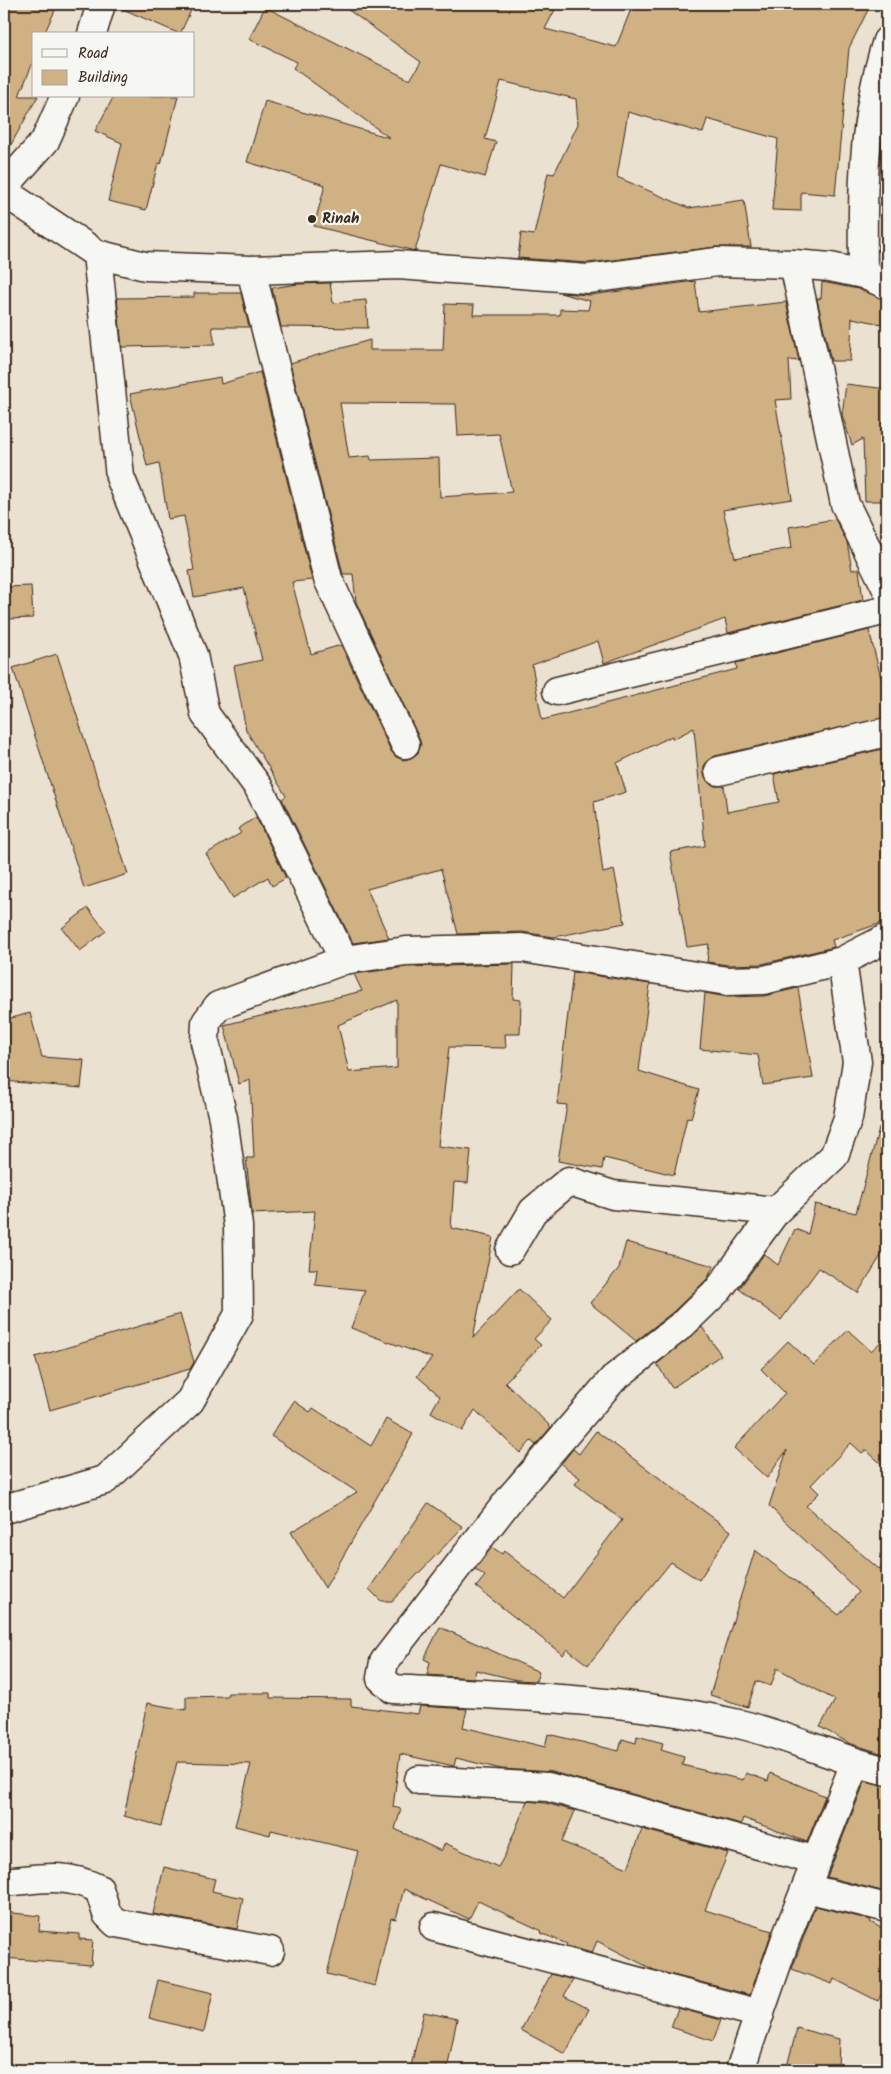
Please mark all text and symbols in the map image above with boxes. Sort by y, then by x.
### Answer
legend [32,32,195,98]
text: Road [78,42,109,66]
text: Building [78,66,128,90]
place label: Rinah [322,207,359,231]
marker: Rinah [306,213,318,225]

